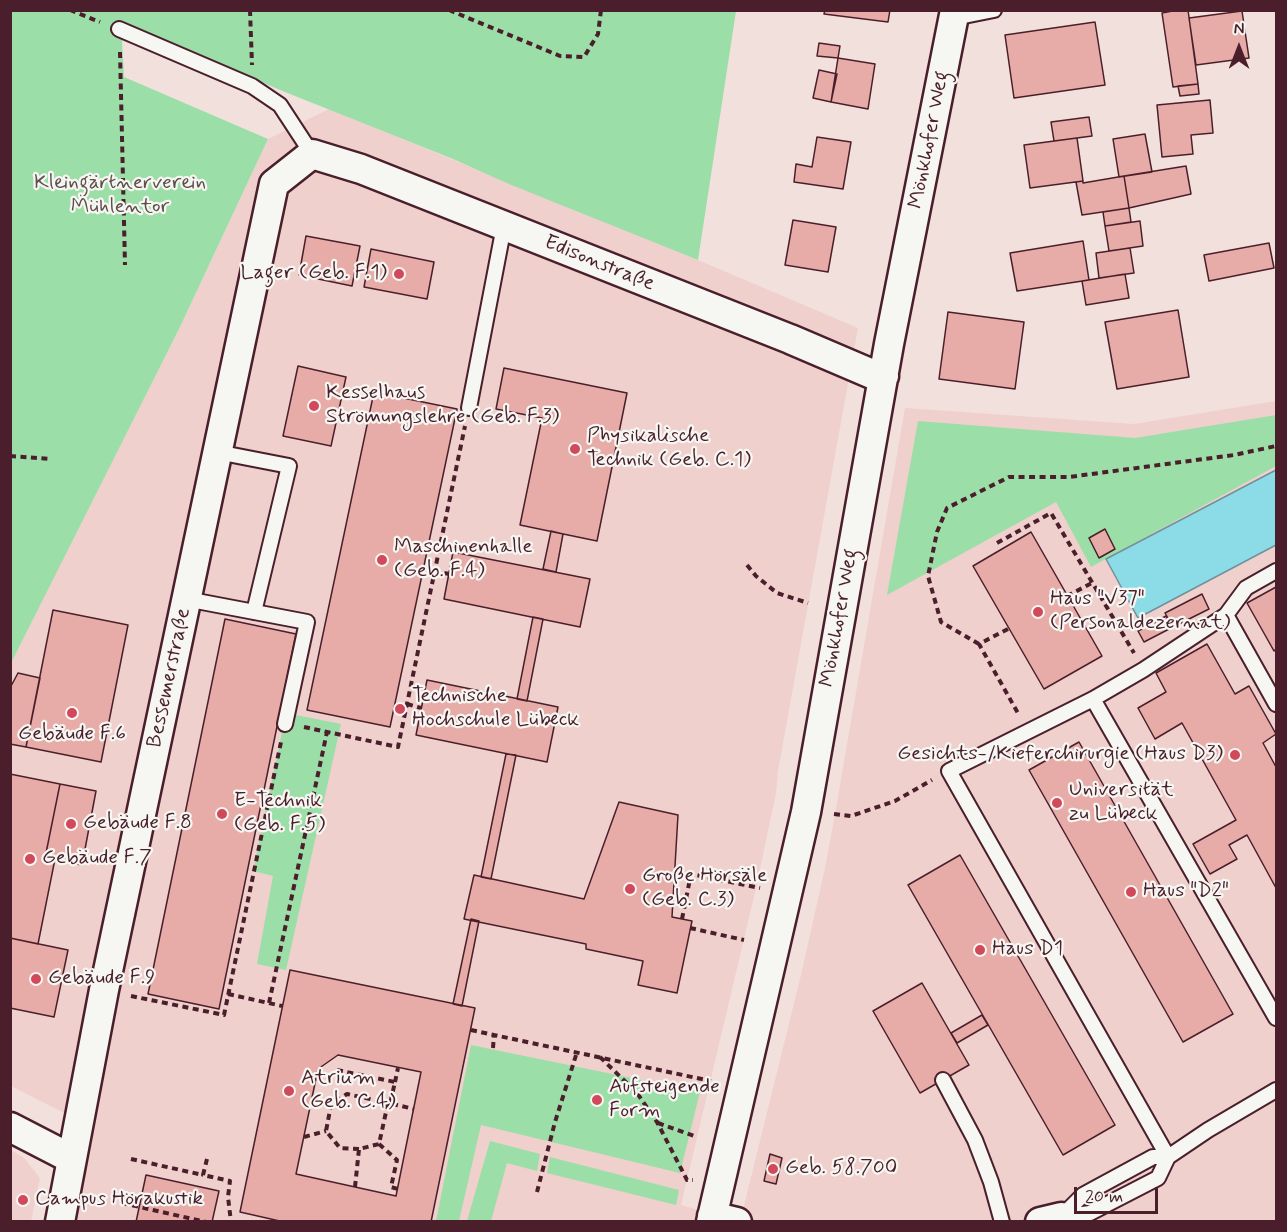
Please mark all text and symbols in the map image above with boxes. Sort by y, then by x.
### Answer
north arrow [1209,18,1269,78]
text: N [1234,19,1244,40]
street label: Mönkhofer Weg [904,69,956,211]
park label: Kleingärtnerverein Mühlentor [34,171,206,221]
street label: Edisonstraße [540,230,658,298]
place label: Lager (Geb. F.1) [240,261,387,287]
marker: Lager (Geb. F.1) [392,267,406,281]
place label: Kesselhaus Strömungslehre (Geb. F.3) [326,381,559,431]
marker: Kesselhaus Strömungslehre (Geb. F.3) [307,399,321,413]
place label: Physikalische Technik (Geb. C.1) [587,424,751,474]
marker: Physikalische Technik (Geb. C.1) [568,442,582,456]
place label: Maschinenhalle (Geb. F.4) [394,535,533,585]
street label: Mönkhofer Weg [815,547,865,689]
marker: Maschinenhalle (Geb. F.4) [375,553,389,567]
place label: Haus "V37" (Personaldezernat) [1050,587,1231,637]
marker: Haus "V37" (Personaldezernat) [1031,605,1045,619]
street label: Bessemerstraße [143,606,197,750]
place label: Technische Hochschule Lübeck [412,684,579,734]
marker: Technische Hochschule Lübeck [393,702,407,716]
marker: Gebäude F.6 [65,706,79,720]
place label: Gebäude F.6 [18,722,126,748]
place label: Gesichts-/Kieferchirurgie (Haus D3) [897,742,1223,768]
marker: Gesichts-/Kieferchirurgie (Haus D3) [1228,748,1242,762]
place label: Universität zu Lübeck [1069,778,1174,828]
place label: E-Technik (Geb. F.5) [234,789,325,839]
marker: Universität zu Lübeck [1050,796,1064,810]
marker: E-Technik (Geb. F.5) [215,807,229,821]
place label: Gebäude F.8 [83,811,192,837]
marker: Gebäude F.8 [64,817,78,831]
place label: Gebäude F.7 [42,846,152,872]
marker: Gebäude F.7 [23,852,37,866]
place label: Große Hörsäle (Geb. C.3) [642,864,767,914]
place label: Haus "D2" [1143,879,1229,905]
marker: Große Hörsäle (Geb. C.3) [623,882,637,896]
marker: Haus "D2" [1124,885,1138,899]
place label: Haus D1 [992,937,1063,963]
marker: Haus D1 [973,943,987,957]
place label: Gebäude F.9 [48,966,155,992]
marker: Gebäude F.9 [29,972,43,986]
place label: Atrium (Geb. C.4) [301,1066,396,1116]
place label: Aufsteigende Form [609,1075,720,1125]
marker: Atrium (Geb. C.4) [282,1084,296,1098]
marker: Aufsteigende Form [590,1093,604,1107]
place label: Geb. 58.700 [785,1156,897,1182]
marker: Geb. 58.700 [766,1162,780,1176]
scale bar [1077,1175,1161,1213]
text: 20 m [1085,1185,1123,1209]
place label: Campus Hörakustik [35,1187,203,1213]
marker: Campus Hörakustik [16,1193,30,1207]

